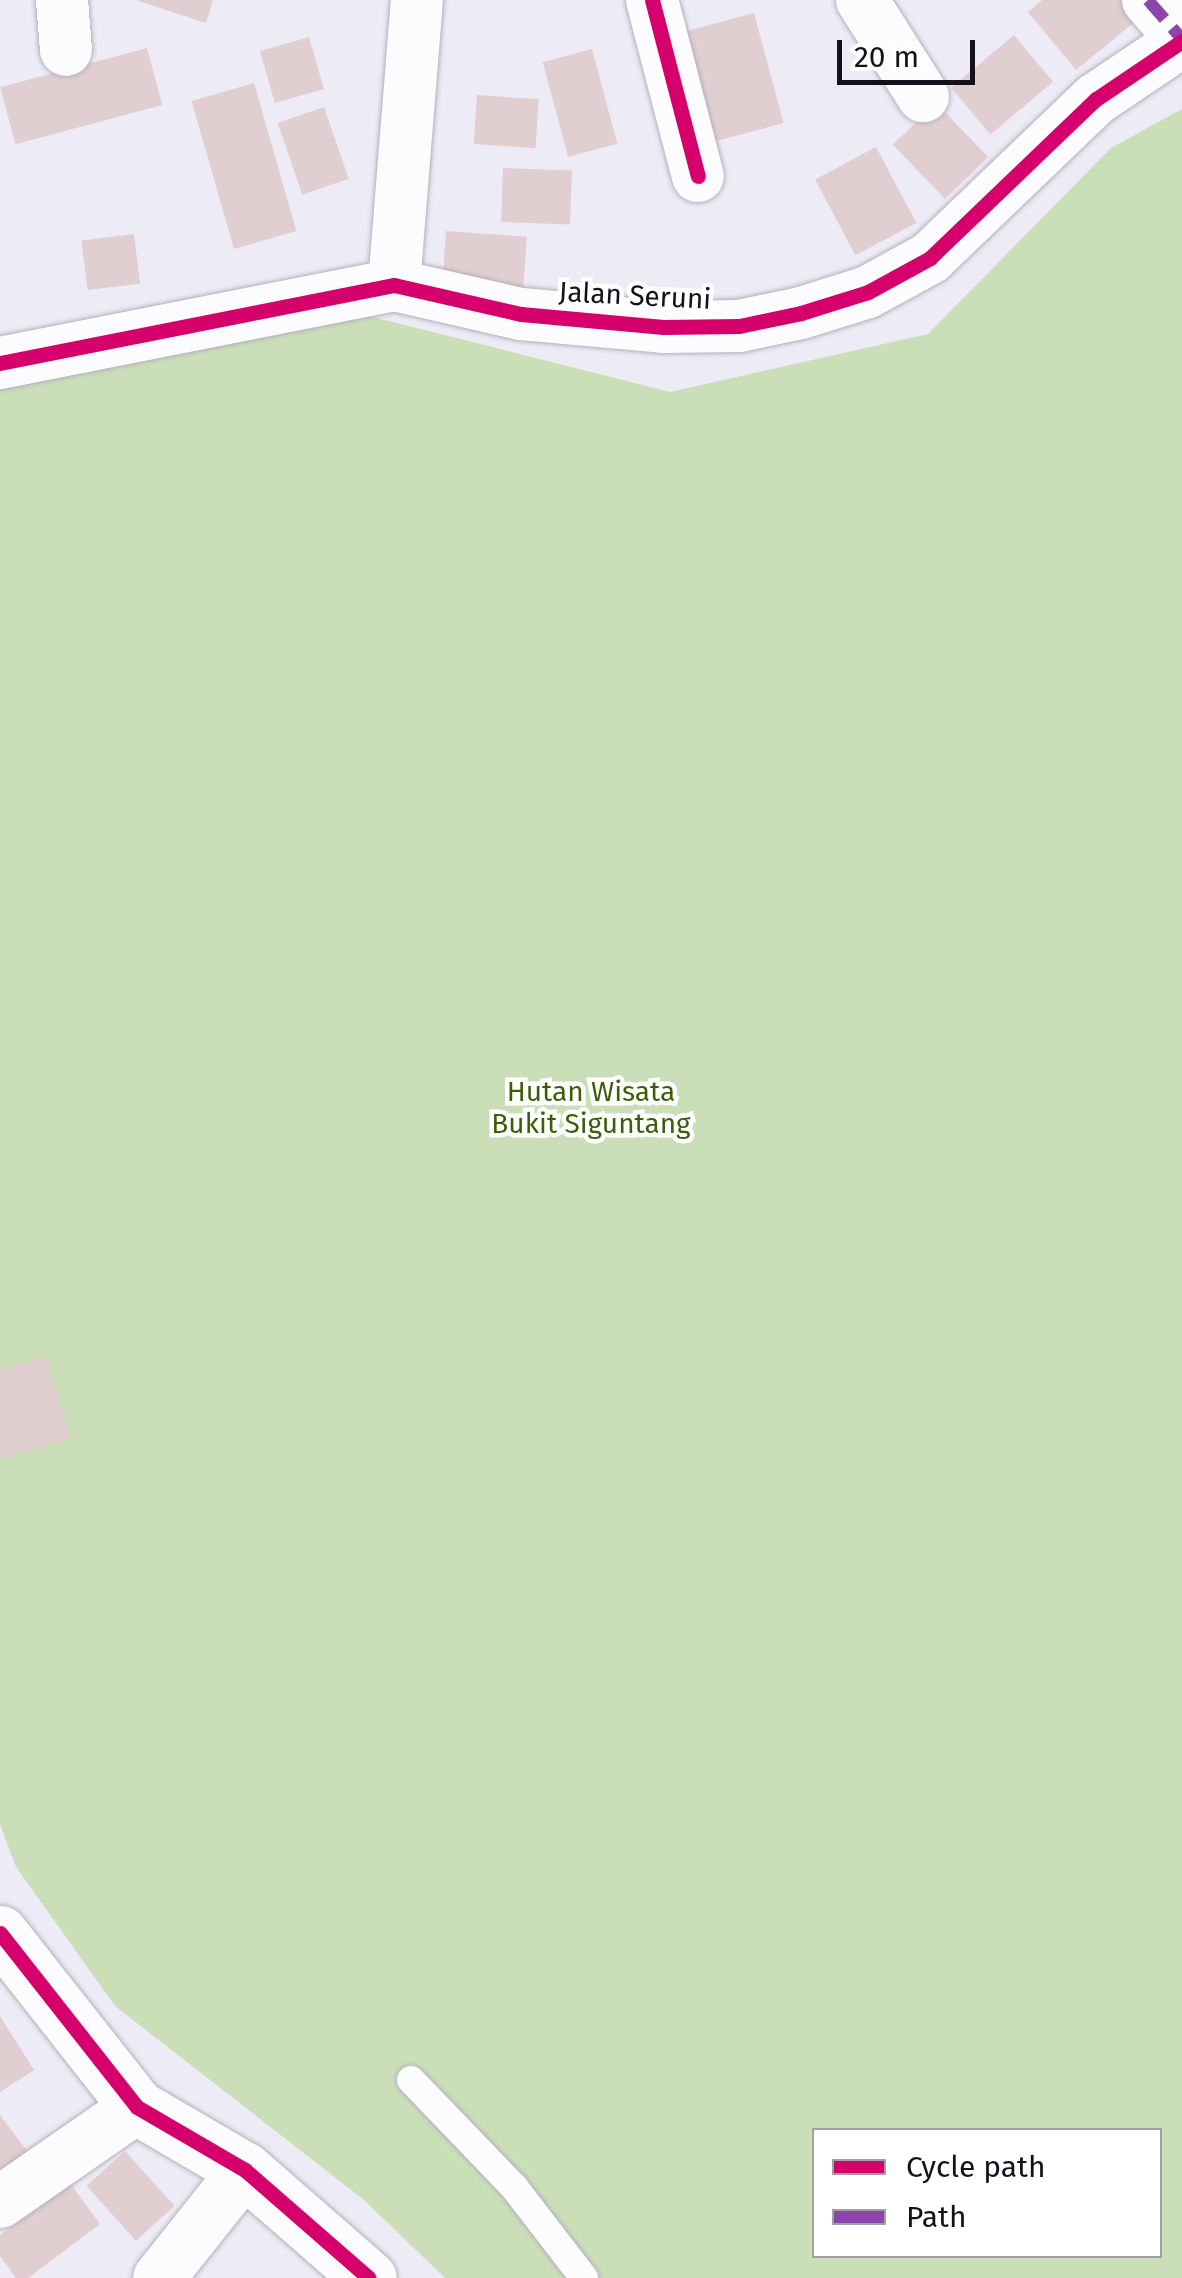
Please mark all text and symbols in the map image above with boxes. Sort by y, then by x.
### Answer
scale bar [842,20,980,82]
text: 20 m [854,39,919,75]
street label: Jalan Seruni [558,275,712,317]
park label: Hutan Wisata Bukit Siguntang [491,1075,691,1141]
legend [812,2128,1162,2258]
text: Cycle path [906,2149,1045,2185]
text: Path [906,2199,967,2235]

